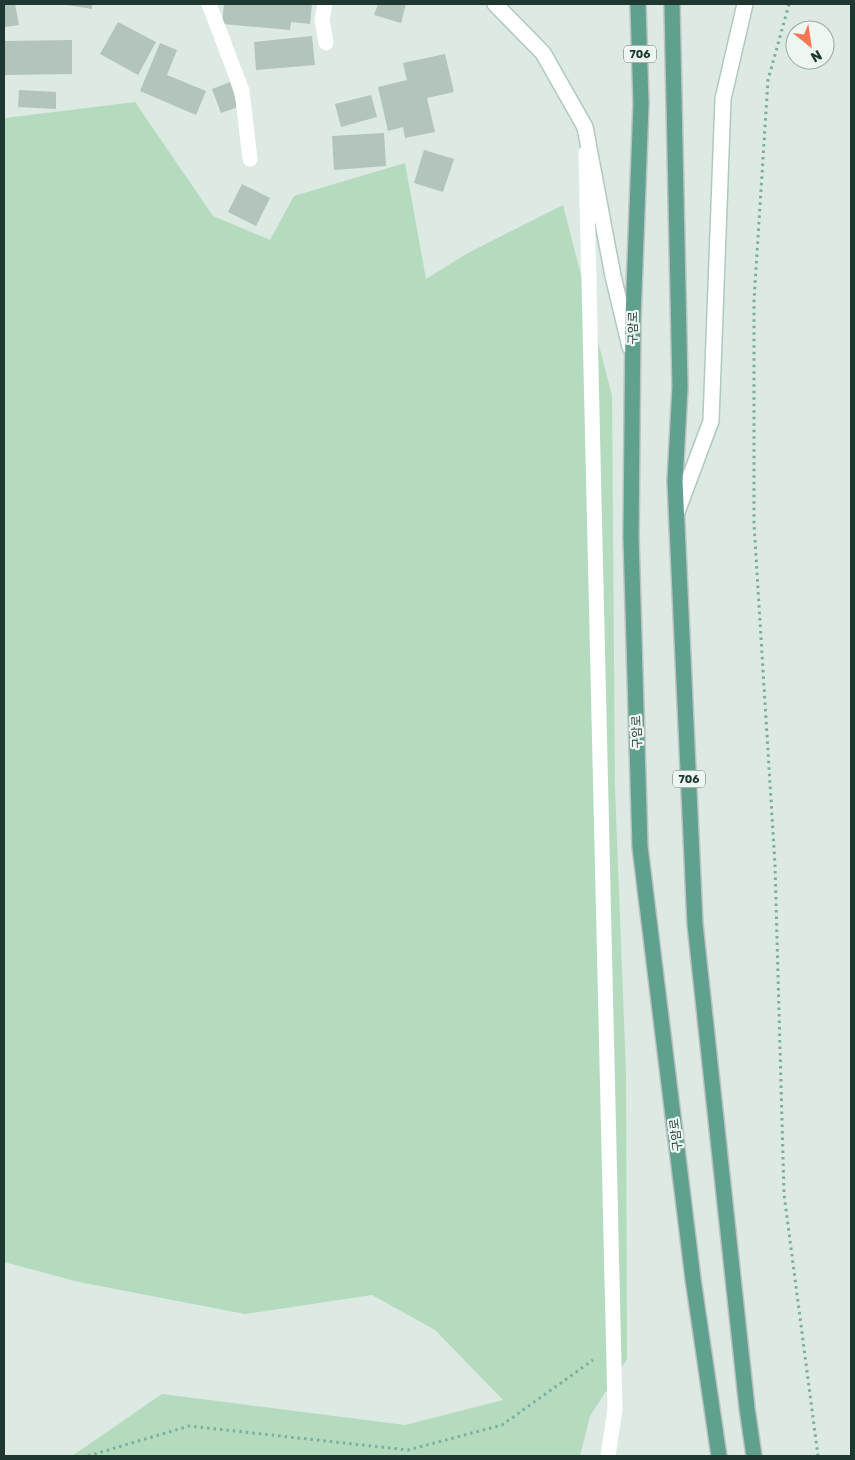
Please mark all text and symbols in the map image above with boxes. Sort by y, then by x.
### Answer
north arrow [785,20,835,70]
road number: 706 [624,46,656,62]
text: N [808,46,825,66]
street label: 구암로 [626,311,640,345]
street label: 구암로 [629,715,645,749]
road number: 706 [673,771,705,788]
street label: 구암로 [667,1118,685,1152]

